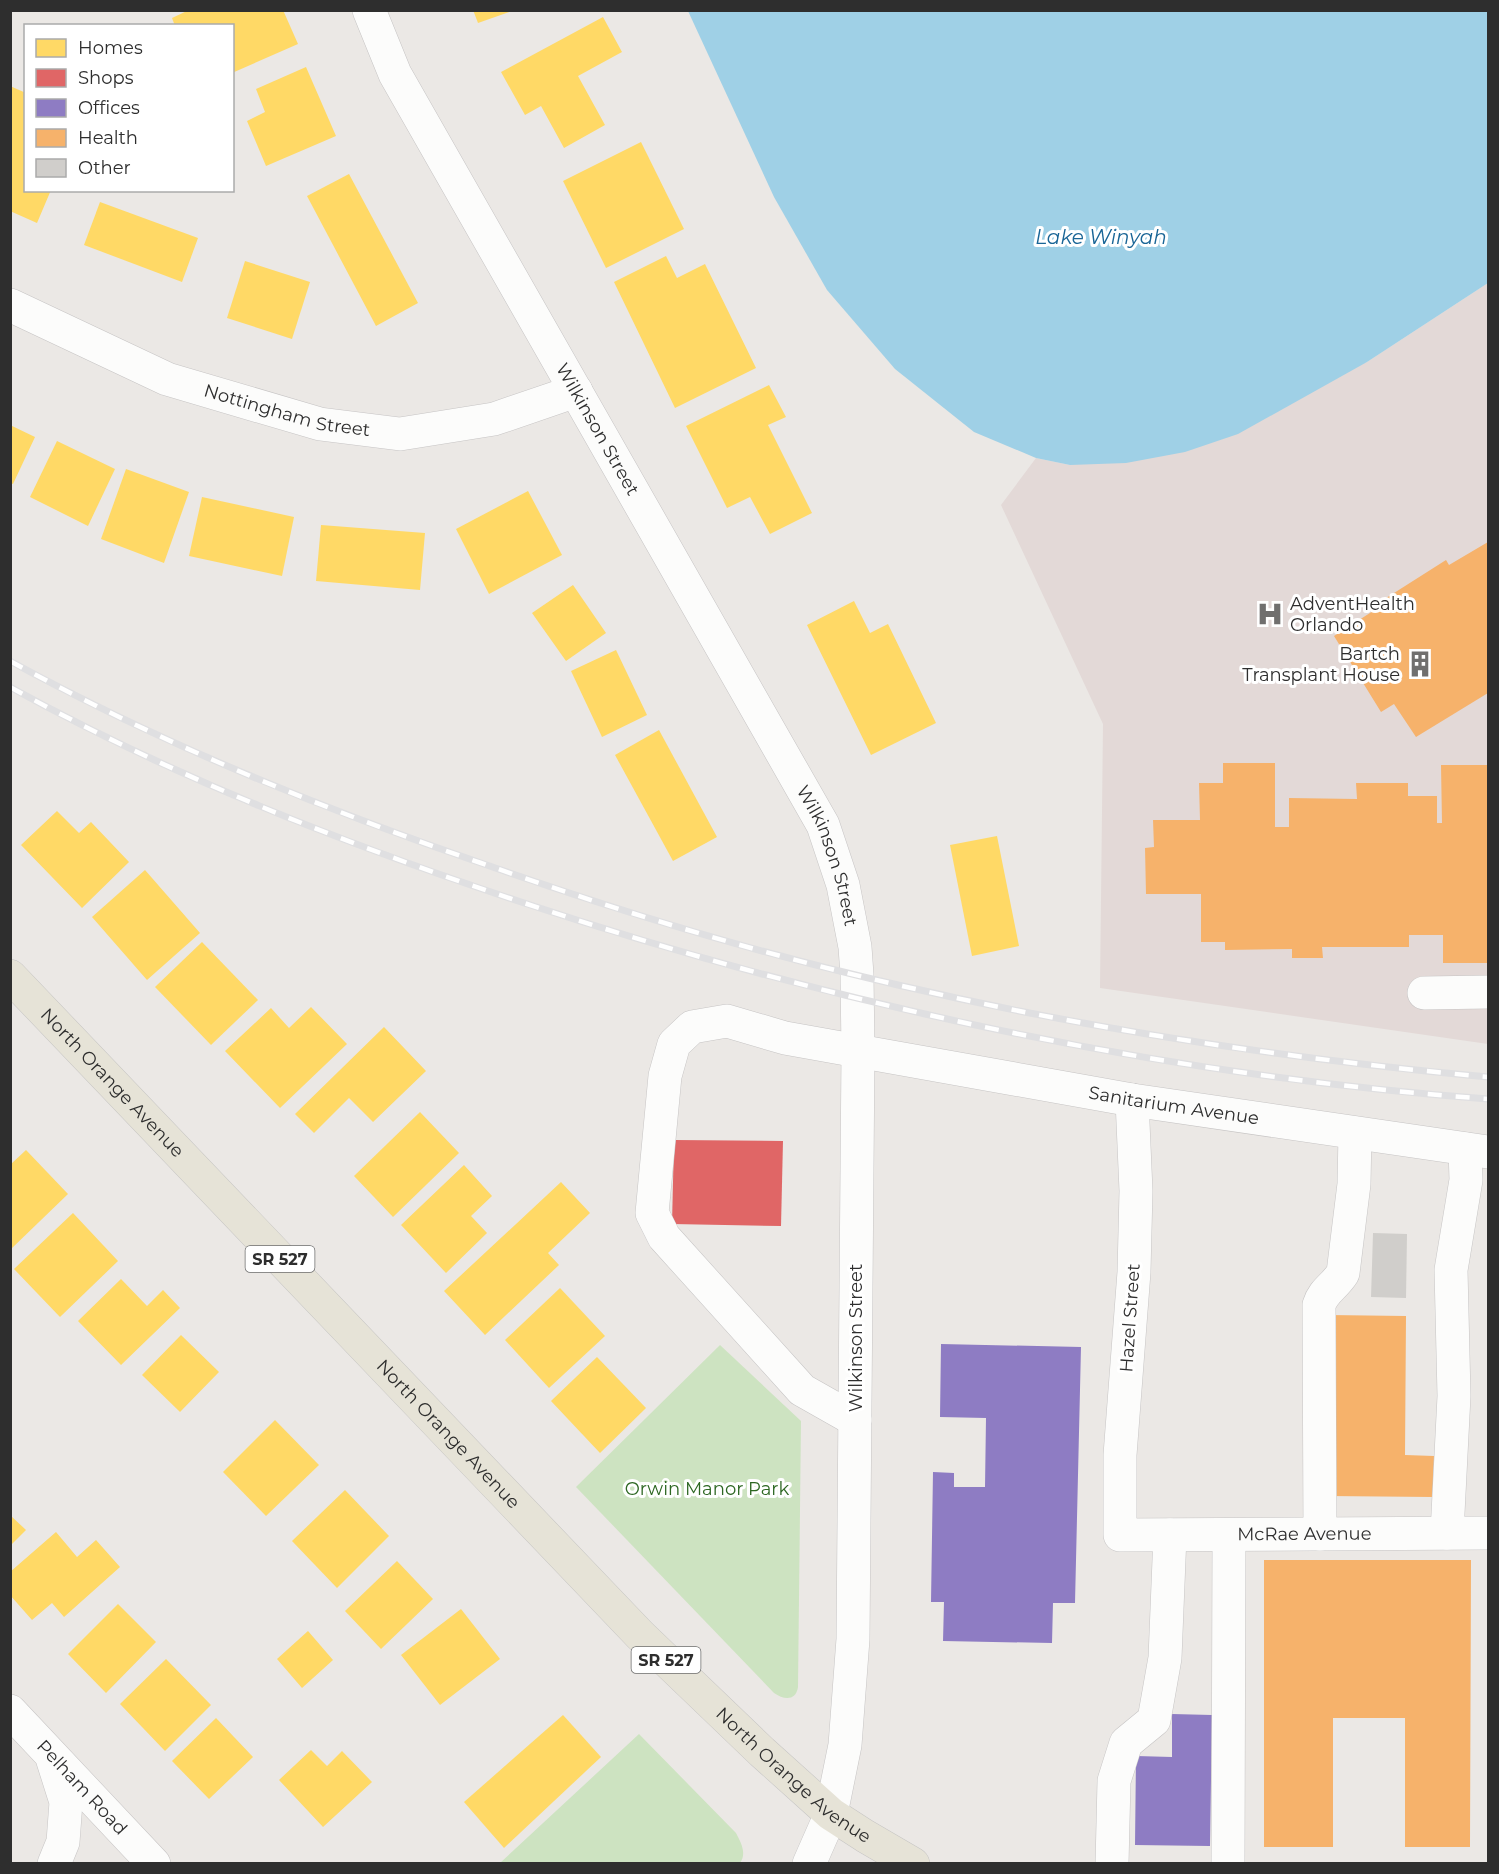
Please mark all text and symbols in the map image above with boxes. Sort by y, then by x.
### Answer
legend [24,24,234,192]
text: Homes [78,37,143,59]
text: Shops [78,67,134,89]
text: Offices [78,97,140,119]
text: Health [78,127,138,149]
text: Other [78,157,131,179]
water label: Lake Winyah [1035,225,1167,249]
street label: Wilkinson Street [551,359,644,499]
street label: Nottingham Street [201,379,371,441]
place label: AdventHealth Orlando [1290,593,1415,636]
hospital icon: AdventHealth Orlando [1255,599,1285,629]
place label: Bartch Transplant House [1242,643,1400,686]
building icon: Bartch Transplant House [1405,649,1435,679]
street label: Wilkinson Street [792,782,862,928]
street label: North Orange Avenue [36,1004,189,1162]
street label: Sanitarium Avenue [1087,1081,1261,1129]
road number: SR 527 [246,1246,314,1272]
street label: Hazel Street [1115,1263,1145,1373]
street label: Wilkinson Street [845,1264,867,1412]
street label: North Orange Avenue [372,1355,525,1514]
park label: Orwin Manor Park [625,1478,789,1500]
street label: McRae Avenue [1237,1523,1372,1545]
road number: SR 527 [632,1647,700,1673]
street label: North Orange Avenue [711,1703,875,1848]
street label: Pelham Road [32,1735,132,1839]

